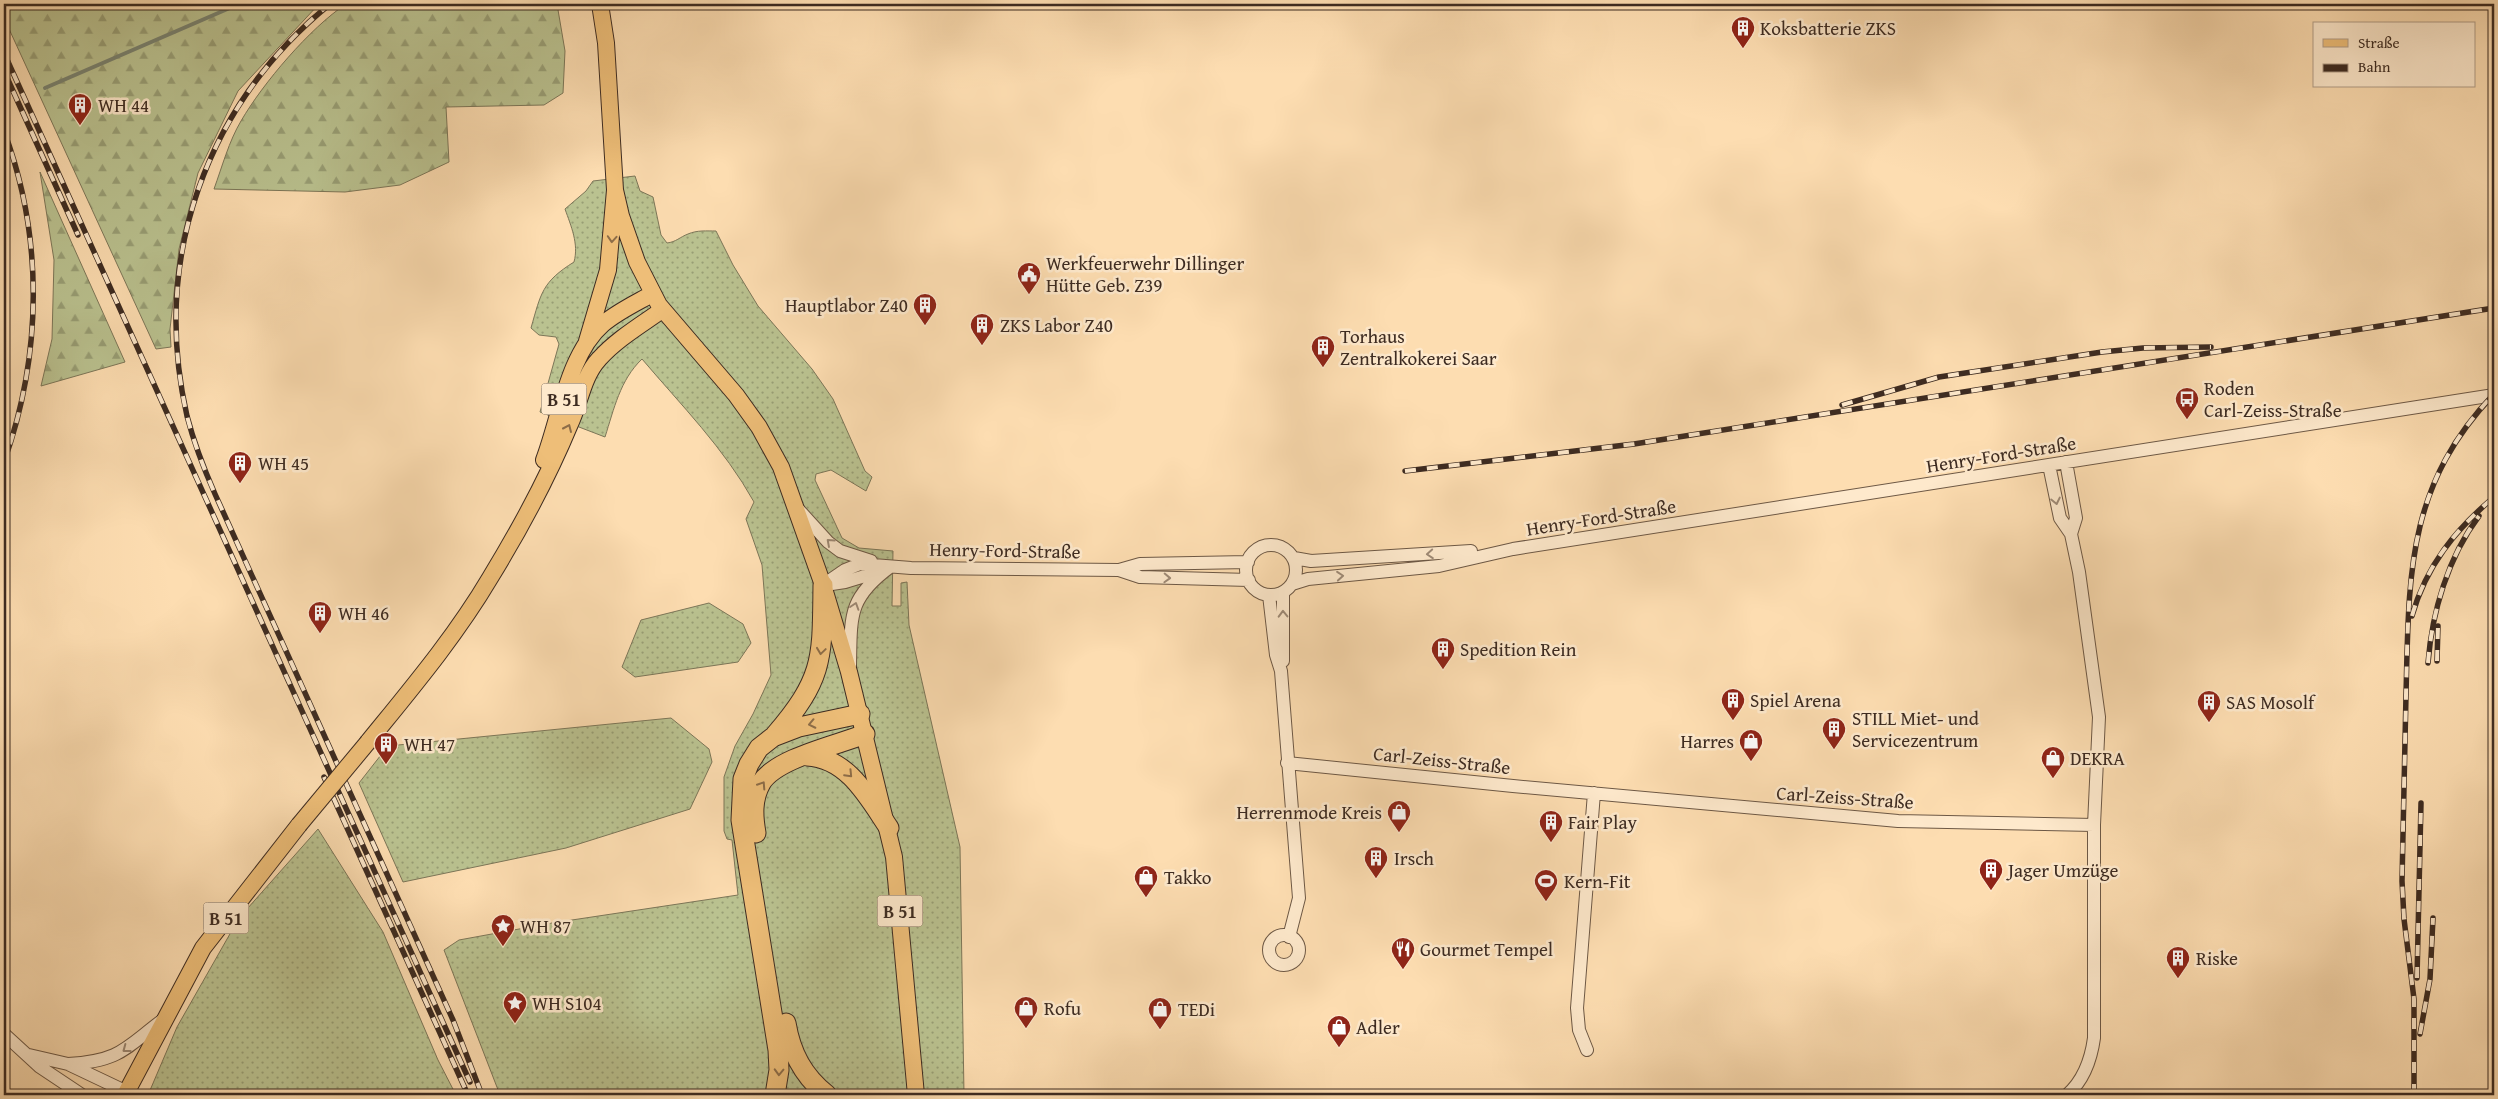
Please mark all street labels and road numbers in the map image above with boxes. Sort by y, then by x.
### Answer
road number: B 51 [542,384,586,414]
street label: Henry-Ford-Straße [1924,428,2078,480]
street label: Henry-Ford-Straße [1524,491,1678,543]
street label: Henry-Ford-Straße [929,535,1081,565]
street label: Carl-Zeiss-Straße [1372,739,1512,781]
street label: Carl-Zeiss-Straße [1775,778,1915,816]
road number: B 51 [878,896,922,926]
road number: B 51 [204,902,248,934]

